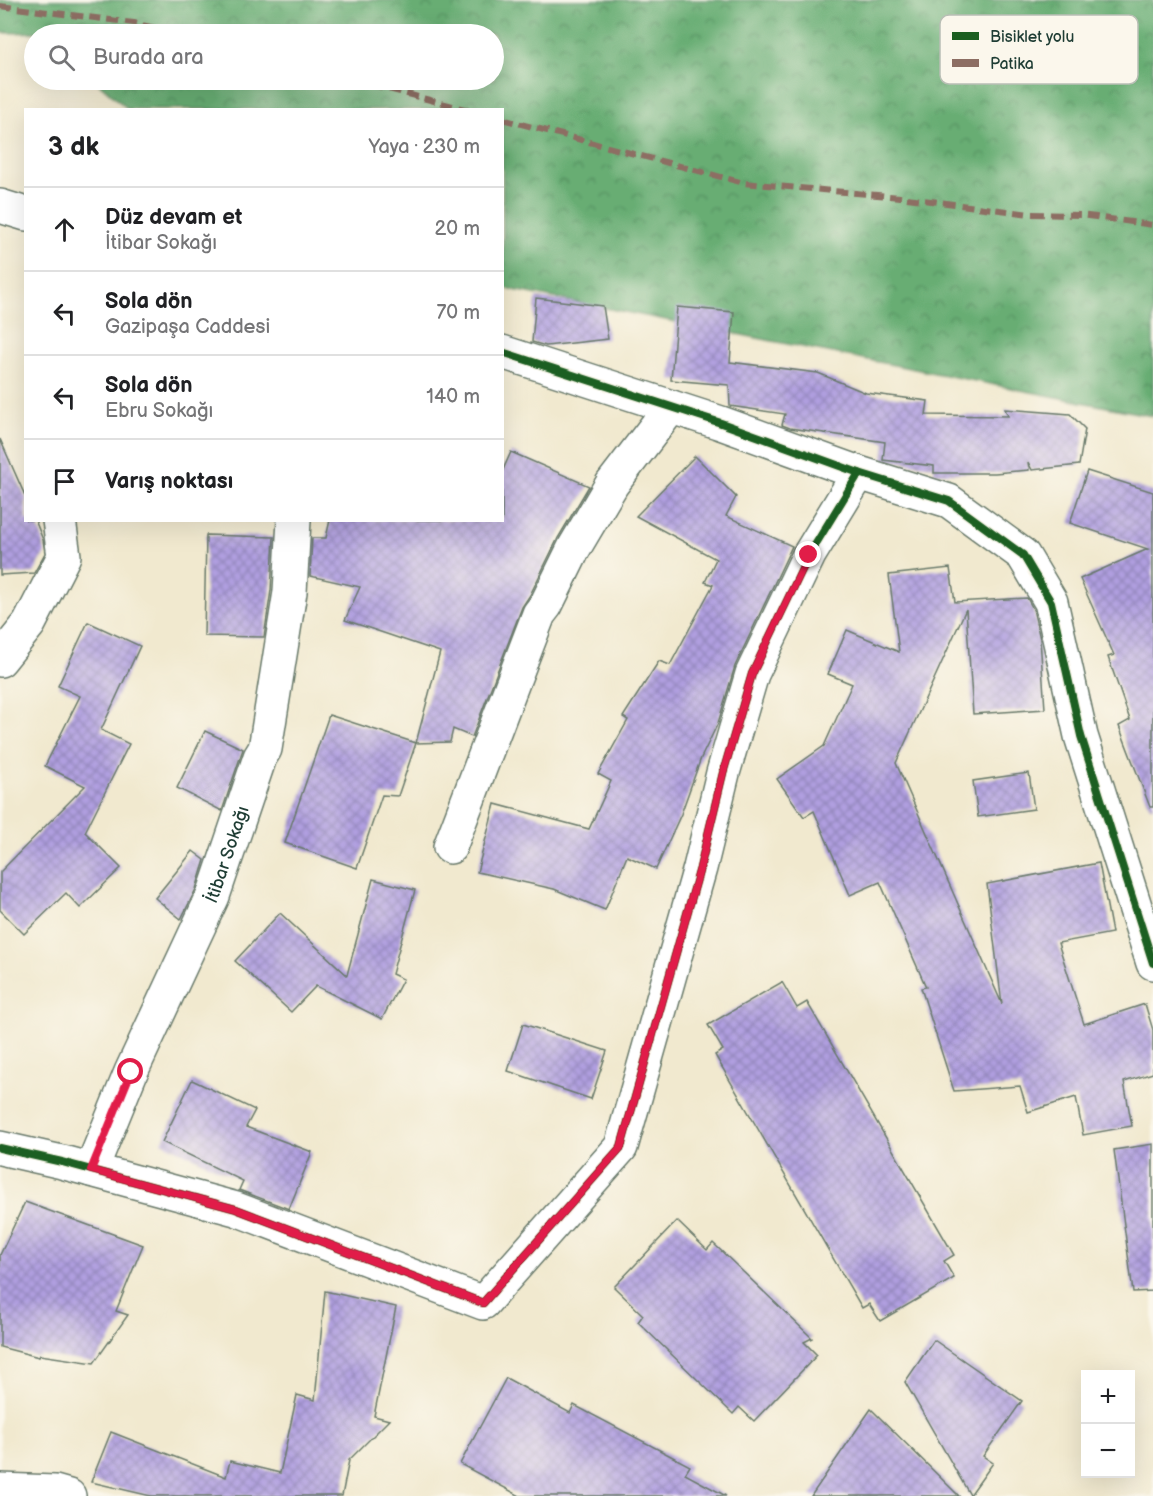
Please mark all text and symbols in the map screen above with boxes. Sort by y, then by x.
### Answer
legend [940,15,1138,84]
search box [24,24,504,90]
text: Bisiklet yolu [990,28,1074,47]
icon: search [45,41,78,74]
text: Burada ara [93,44,204,71]
text: Patika [990,55,1034,74]
text: 3 dk [48,132,99,163]
text: Yaya · 230 m [368,135,480,159]
text: Düz devam et [105,204,242,231]
icon: ahead [48,213,81,246]
text: 20 m [435,217,480,241]
text: İtibar Sokağı [105,231,217,255]
text: Sola dön [105,288,193,315]
icon: left [48,297,81,330]
text: 70 m [436,301,480,325]
text: Gazipaşa Caddesi [105,315,270,339]
text: Sola dön [105,372,193,399]
icon: left [48,381,81,414]
text: 140 m [426,385,480,409]
text: Ebru Sokağı [105,399,213,423]
icon: arrive [48,465,81,498]
text: Varış noktası [105,468,233,495]
route end [795,541,821,567]
street label: İtibar Sokağı [200,803,253,906]
route start [117,1058,143,1084]
map controls [1081,1370,1135,1478]
button: + [1081,1370,1135,1424]
button: − [1081,1424,1135,1478]

